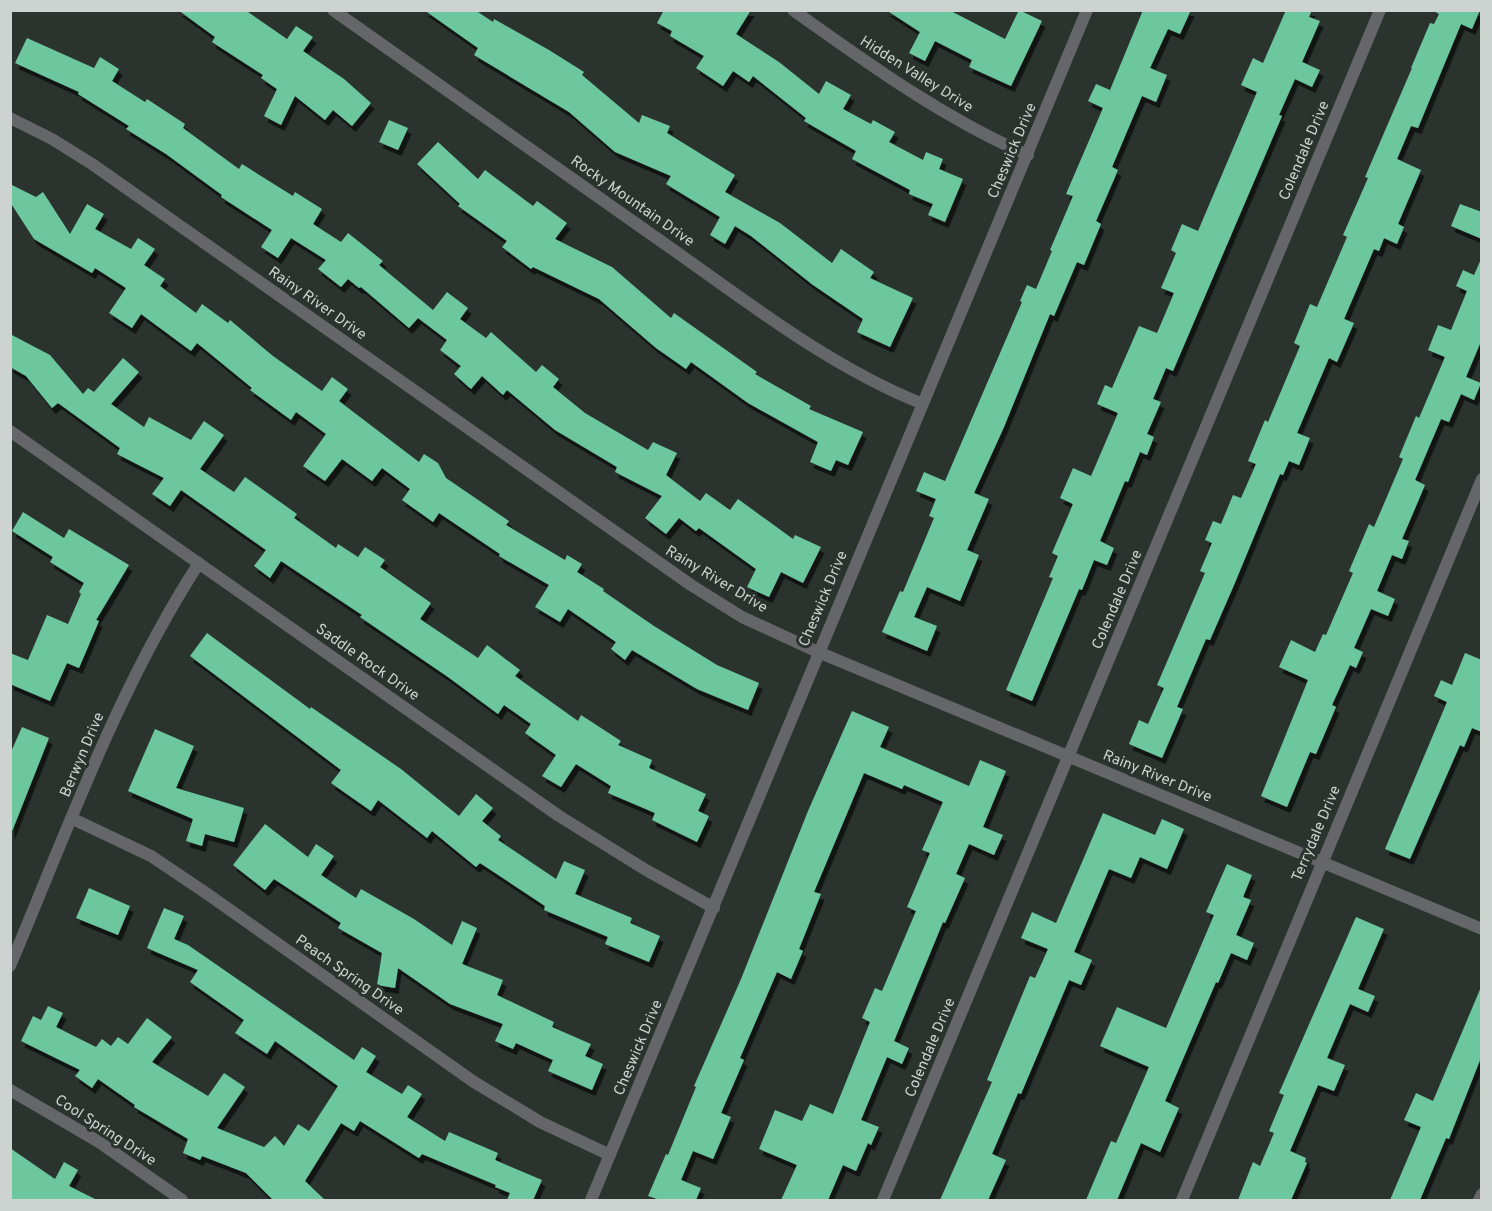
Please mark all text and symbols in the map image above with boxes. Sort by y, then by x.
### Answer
street label: Hidden Valley Drive [856,32,976,118]
street label: Colendale Drive [1275,98,1335,204]
street label: Cheswick Drive [984,100,1042,202]
street label: Rocky Mountain Drive [566,152,698,252]
street label: Rainy River Drive [264,263,370,345]
street label: Rainy River Drive [661,542,771,618]
street label: Colendale Drive [1088,547,1148,653]
street label: Cheswick Drive [795,548,853,650]
street label: Saddle Rock Drive [311,620,423,706]
street label: Berwyn Drive [57,710,109,800]
street label: Rainy River Drive [1100,746,1214,808]
street label: Terrydale Drive [1288,783,1346,885]
street label: Peach Spring Drive [291,931,407,1021]
street label: Colendale Drive [901,995,961,1101]
street label: Cheswick Drive [610,997,668,1099]
street label: Cool Spring Drive [51,1091,159,1171]

